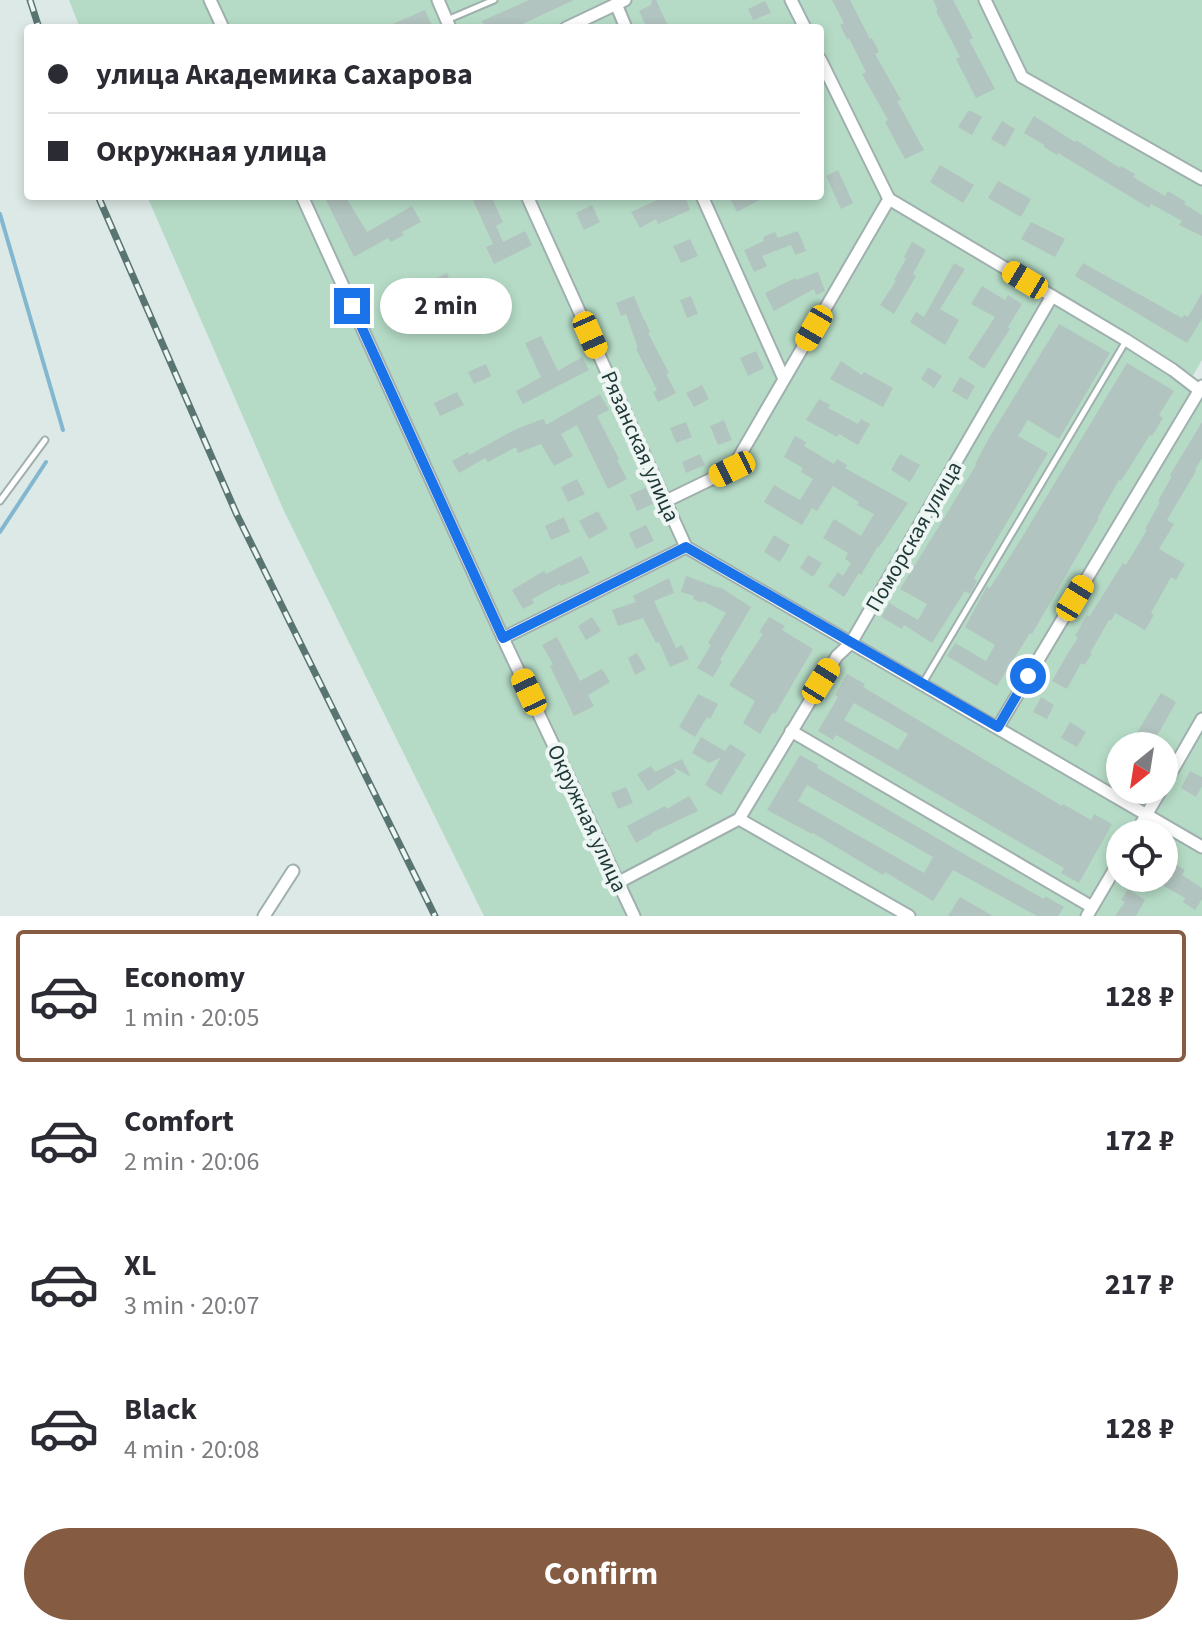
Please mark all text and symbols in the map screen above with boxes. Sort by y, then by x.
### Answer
text: улица Академика Сахарова [96,53,473,96]
text: Окружная улица [96,130,327,173]
car [998,257,1052,303]
callout: 2 min [380,278,512,334]
text: 2 min [414,287,478,324]
route end [334,288,370,324]
car [792,301,836,355]
car [569,308,611,362]
street label: Рязанская улица [593,366,688,527]
car [705,448,759,490]
street label: Поморская улица [858,455,970,618]
car [1052,571,1098,625]
car [798,654,844,708]
route start [1010,658,1046,694]
car [508,665,550,719]
north arrow [1106,732,1178,804]
map controls [1106,732,1178,892]
street label: Окружная улица [539,739,635,898]
button: locate [1106,820,1178,892]
text: Economy [124,956,245,999]
icon: car [28,960,100,1032]
text: 128 ₽ [1105,975,1174,1018]
text: 1 min · 20:05 [124,999,259,1036]
text: Comfort [124,1100,234,1143]
icon: car [28,1104,100,1176]
text: 172 ₽ [1105,1119,1174,1162]
text: 2 min · 20:06 [124,1143,259,1180]
text: XL [124,1244,157,1287]
icon: car [28,1248,100,1320]
text: 217 ₽ [1105,1263,1174,1306]
text: 3 min · 20:07 [124,1287,259,1324]
text: Black [124,1388,197,1431]
icon: car [28,1392,100,1464]
text: 128 ₽ [1105,1407,1174,1450]
text: 4 min · 20:08 [124,1431,259,1468]
button: Confirm [24,1528,1178,1620]

